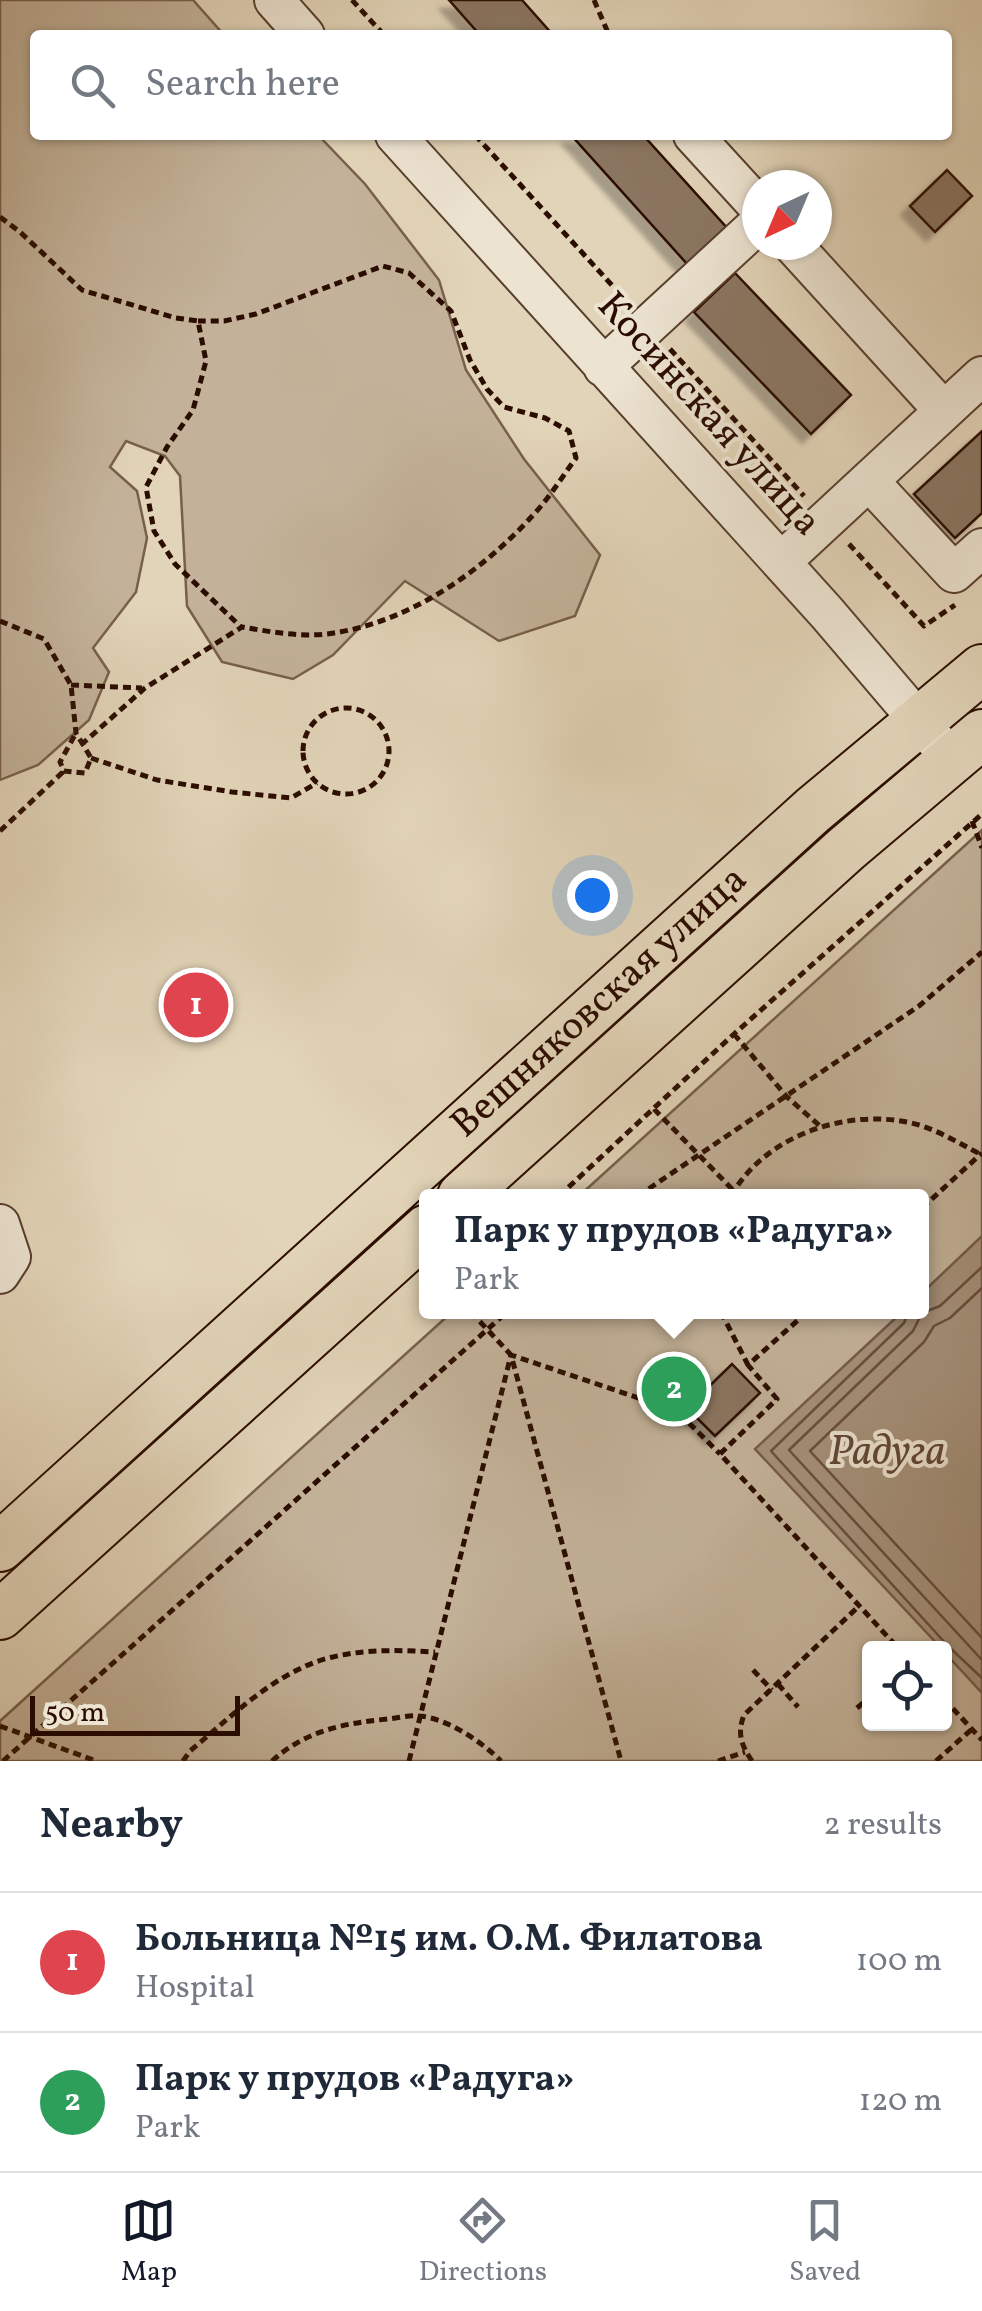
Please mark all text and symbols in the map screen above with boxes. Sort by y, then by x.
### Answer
search box [30,30,952,140]
icon: search [65,58,120,113]
text: Search here [145,59,340,112]
north arrow [742,170,832,260]
street label: Косинская улица [583,281,833,549]
street label: Вешняковская улица [439,854,761,1152]
your location [567,870,618,921]
pin: 1 [164,968,228,1042]
popup [419,1189,929,1319]
text: Парк у прудов «Радуга» [454,1206,894,1259]
text: Park [454,1259,520,1303]
pin: 2 [642,1352,706,1426]
water label: Радуга [828,1424,946,1483]
map controls [862,1641,952,1731]
button: locate [862,1641,952,1731]
scale bar [30,1691,240,1736]
text: 50 m [45,1694,105,1733]
text: Nearby [40,1797,183,1856]
text: 2 results [824,1804,942,1848]
text: Больница №15 им. О.М. Филатова [135,1914,763,1967]
text: 1 [66,1940,79,1984]
text: 100 m [856,1940,942,1984]
text: Hospital [135,1967,255,2011]
text: Парк у прудов «Радуга» [135,2054,575,2107]
text: 2 [64,2080,81,2124]
text: 120 m [859,2080,942,2124]
text: Park [135,2107,200,2151]
tab: Map [121,2193,177,2292]
tab: Directions [419,2193,547,2292]
tab: Saved [789,2193,861,2292]

